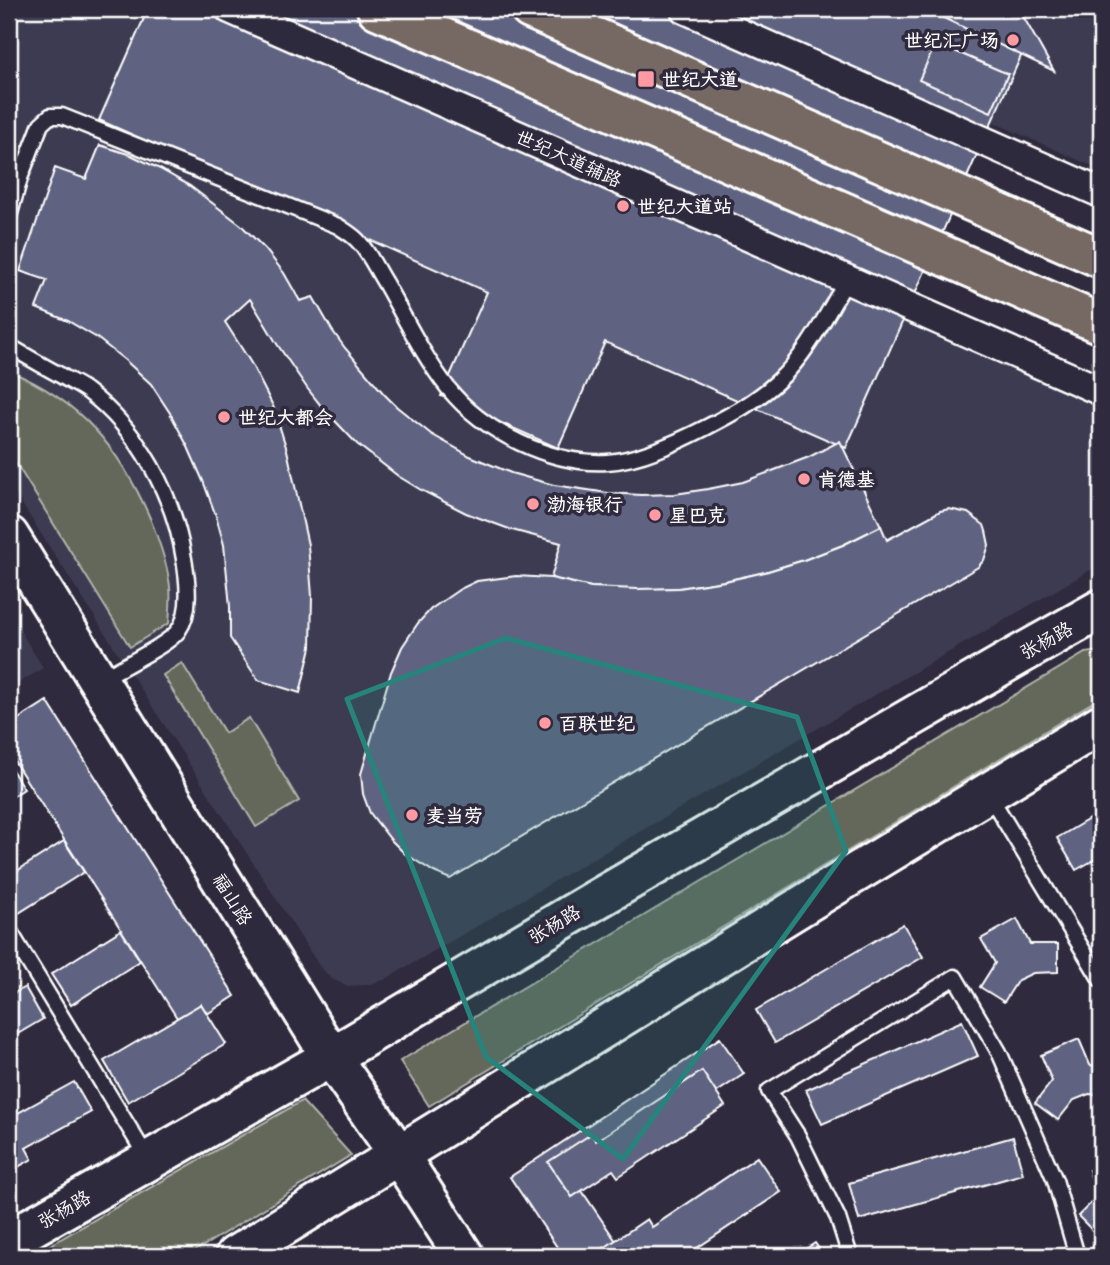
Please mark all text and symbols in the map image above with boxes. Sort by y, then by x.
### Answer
place label: 世纪汇广场 [904,27,999,53]
marker: 世纪汇广场 [1005,32,1021,48]
place label: 世纪大道 [662,66,738,92]
marker: 世纪大道 [636,69,656,89]
street label: 世纪大道辅路 [512,123,626,193]
place label: 世纪大道站 [637,193,732,219]
marker: 世纪大道站 [615,198,631,214]
place label: 世纪大都会 [238,404,333,430]
marker: 世纪大都会 [216,409,232,425]
place label: 肯德基 [818,466,875,492]
marker: 肯德基 [796,471,812,487]
place label: 渤海银行 [547,491,623,517]
marker: 渤海银行 [525,496,541,512]
place label: 星巴克 [669,502,726,528]
marker: 星巴克 [647,507,663,523]
street label: 张杨路 [1015,615,1077,665]
place label: 百联世纪 [559,710,635,736]
marker: 百联世纪 [537,715,553,731]
place label: 麦当劳 [426,802,483,828]
marker: 麦当劳 [404,807,420,823]
street label: 福山路 [207,868,259,930]
street label: 张杨路 [523,898,585,950]
street label: 张杨路 [33,1183,95,1235]

